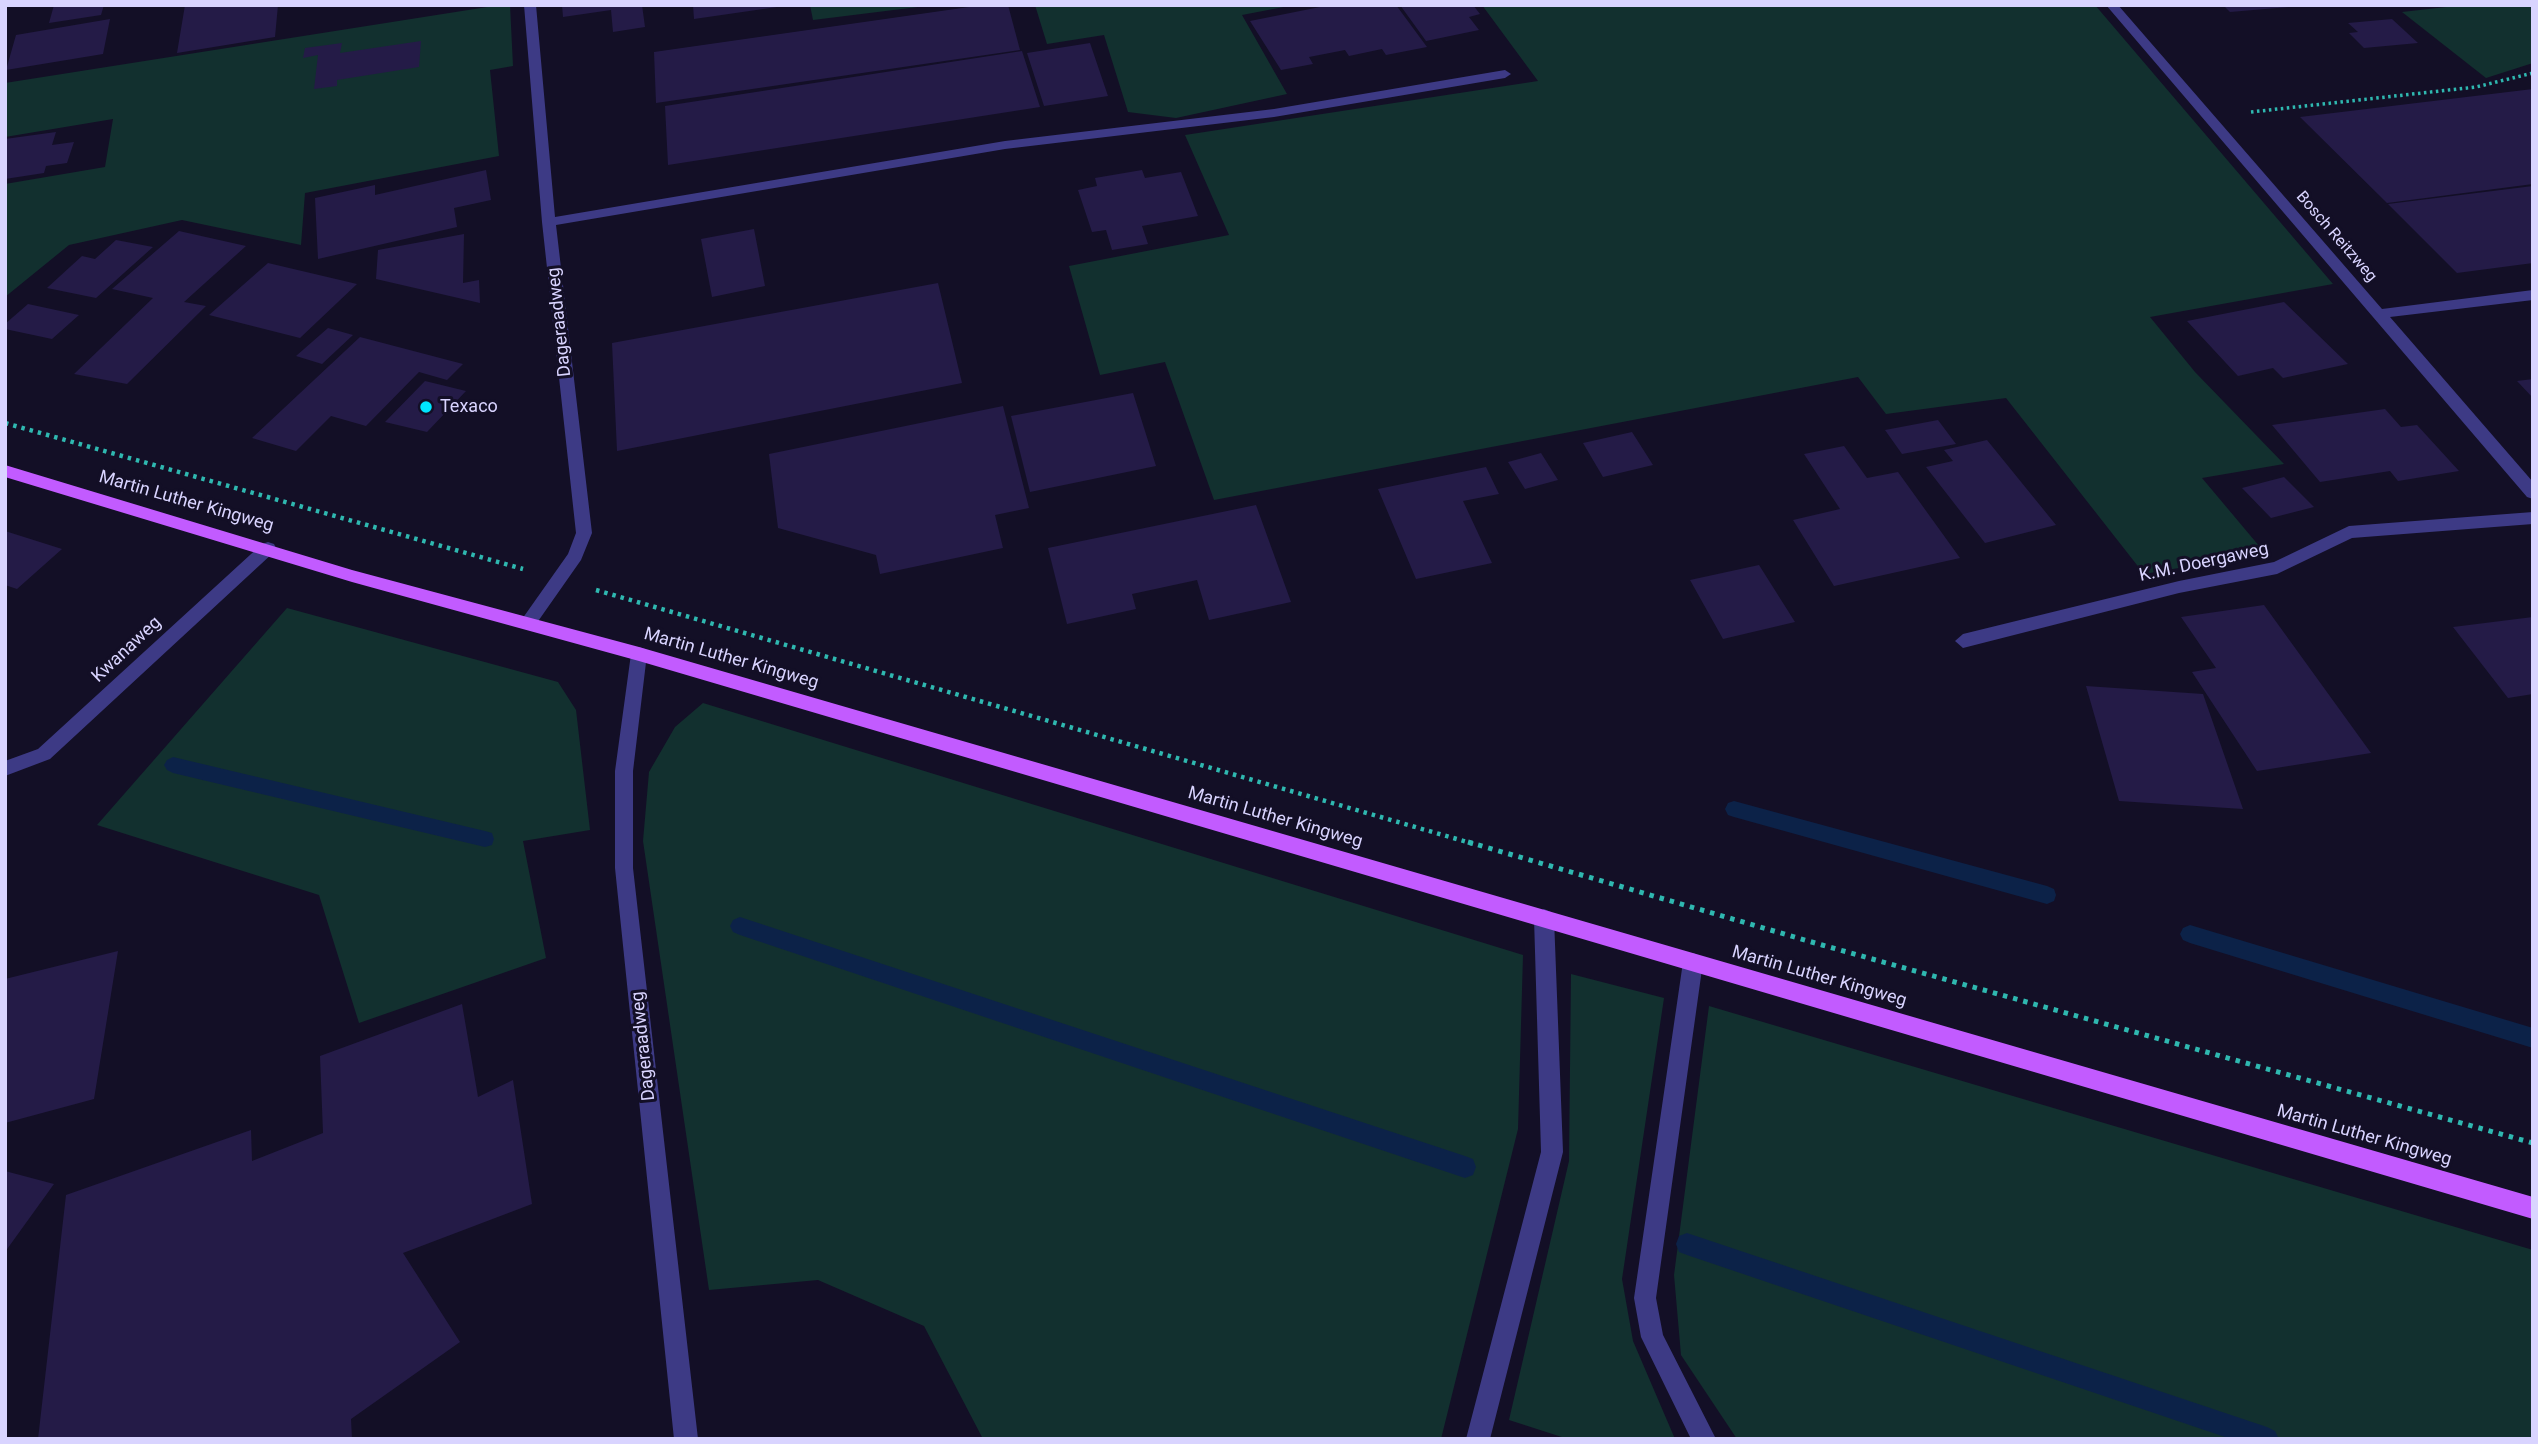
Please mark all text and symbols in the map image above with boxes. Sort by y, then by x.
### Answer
street label: Bosch Reitzweg [2292,188,2380,286]
street label: Dageraadweg [544,266,576,378]
place label: Texaco [440,396,498,418]
marker: Texaco [418,399,434,415]
street label: Martin Luther Kingweg [96,467,276,537]
street label: K.M. Doergaweg [2137,539,2271,587]
street label: Kwanaweg [88,612,166,688]
street label: Martin Luther Kingweg [641,624,821,694]
street label: Martin Luther Kingweg [1185,783,1365,853]
street label: Martin Luther Kingweg [1729,942,1909,1012]
street label: Dageraadweg [628,990,660,1102]
street label: Martin Luther Kingweg [2274,1101,2454,1171]

